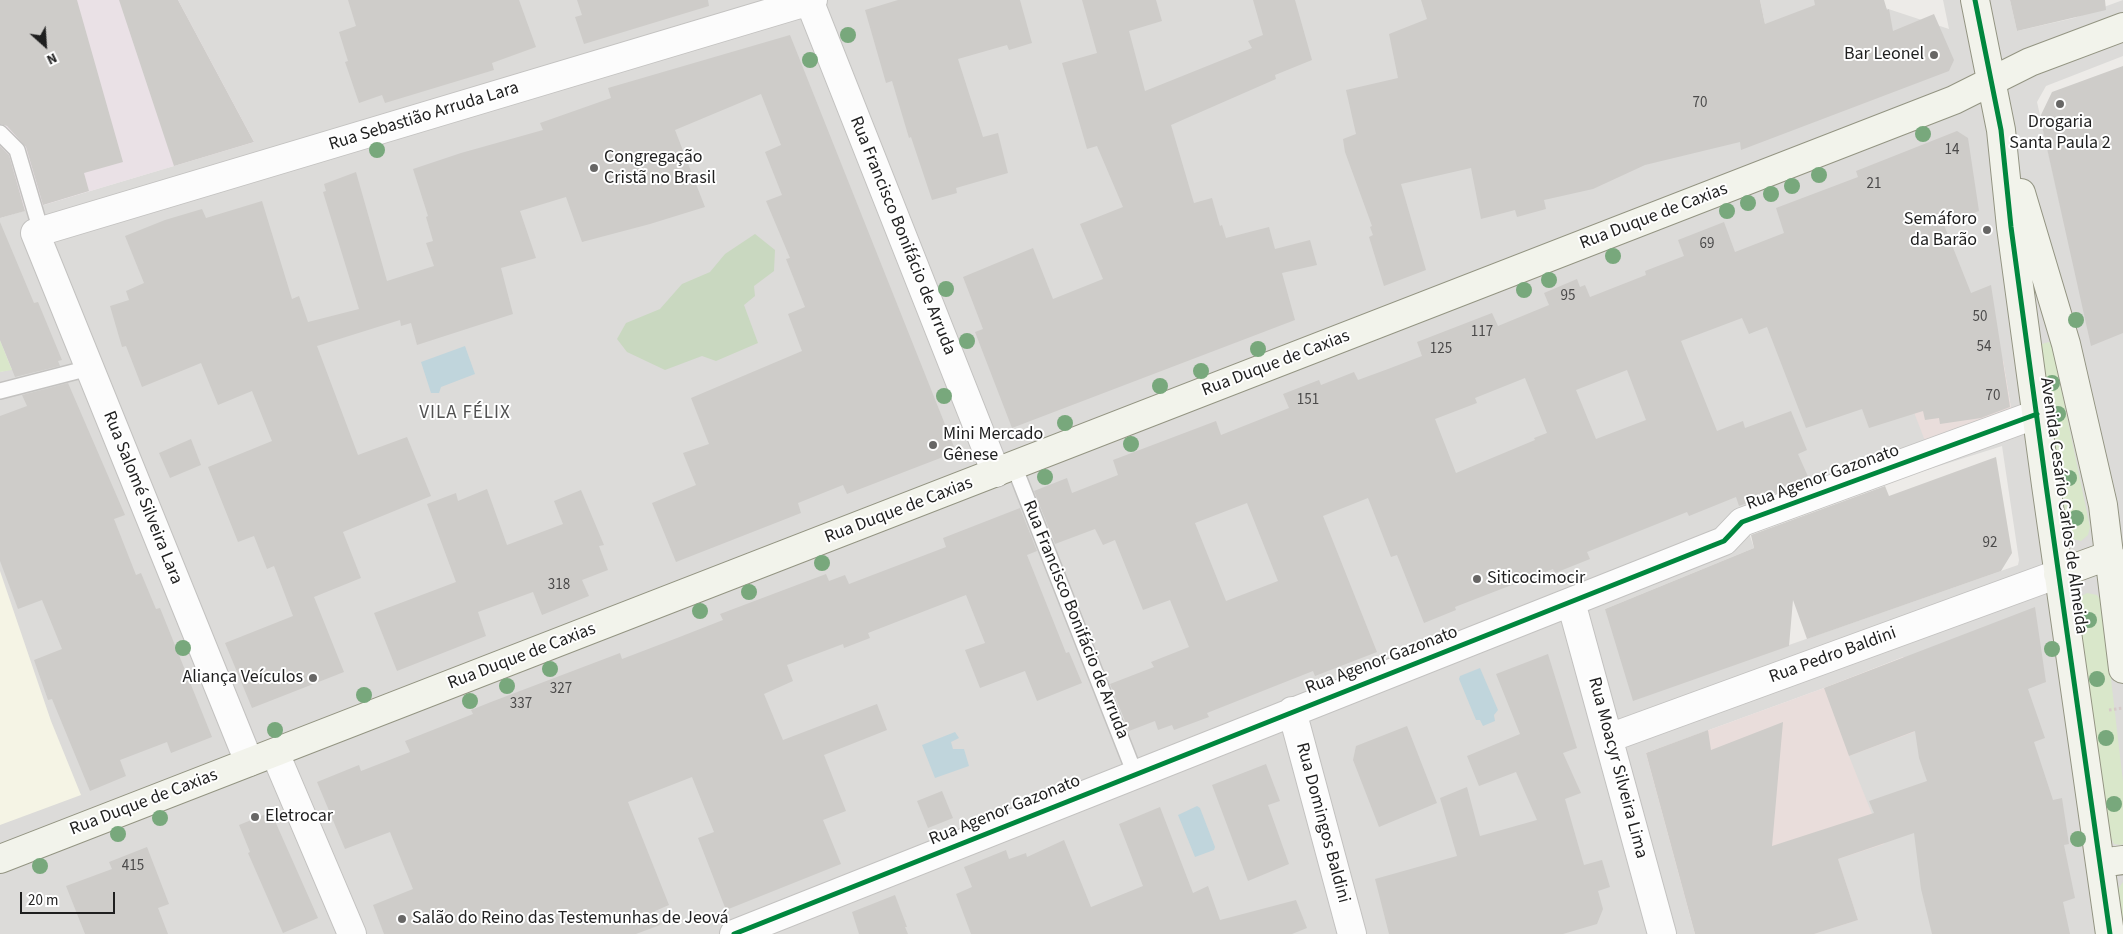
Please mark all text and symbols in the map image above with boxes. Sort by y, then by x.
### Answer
north arrow [20,20,70,70]
place label: Bar Leonel [1844,44,1924,66]
text: N [43,47,60,70]
marker: Bar Leonel [1928,49,1940,61]
street label: Rua Sebastião Arruda Lara [326,78,522,156]
house number: 70 [1693,95,1707,113]
marker: Drogaria Santa Paula 2 [2054,98,2066,110]
place label: Drogaria Santa Paula 2 [2009,112,2111,154]
street label: Rua Francisco Bonifácio de Arruda [844,113,960,359]
house number: 14 [1945,142,1959,160]
place label: Congregação Cristã no Brasil [604,147,716,190]
marker: Congregação Cristã no Brasil [588,162,600,174]
house number: 21 [1867,176,1881,194]
street label: Rua Duque de Caxias [1577,179,1731,255]
place label: Semáforo da Barão [1904,209,1977,252]
marker: Semáforo da Barão [1981,224,1993,236]
house number: 69 [1700,236,1714,254]
house number: 95 [1561,288,1575,306]
house number: 50 [1973,309,1987,327]
house number: 117 [1471,324,1493,342]
street label: Rua Duque de Caxias [1199,326,1353,402]
house number: 54 [1977,339,1991,357]
house number: 125 [1430,341,1452,359]
street label: Avenida Cesário Carlos de Almeida [2034,376,2092,636]
house number: 70 [1986,388,2000,406]
house number: 151 [1297,392,1319,410]
district label: VILA FÉLIX [418,403,512,425]
street label: Rua Salomé Silveira Lara [97,408,187,588]
place label: Mini Mercado Gênese [943,424,1043,466]
marker: Mini Mercado Gênese [927,439,939,451]
street label: Rua Agenor Gazonato [1743,440,1903,516]
street label: Rua Duque de Caxias [822,473,976,549]
street label: Rua Francisco Bonifácio de Arruda [1017,497,1133,743]
house number: 92 [1983,535,1997,553]
place label: Siticocimocir [1487,568,1585,590]
marker: Siticocimocir [1471,573,1483,585]
house number: 318 [548,577,570,595]
street label: Rua Duque de Caxias [445,619,599,695]
street label: Rua Agenor Gazonato [1303,622,1461,700]
street label: Rua Pedro Baldini [1766,623,1900,689]
place label: Aliança Veículos [182,667,303,689]
marker: Aliança Veículos [307,672,319,684]
street label: Rua Moacyr Silveira Lima [1582,675,1652,861]
house number: 327 [550,681,572,699]
house number: 337 [510,696,532,714]
street label: Rua Domingos Baldini [1290,740,1354,906]
street label: Rua Duque de Caxias [67,765,221,841]
street label: Rua Agenor Gazonato [926,771,1084,851]
place label: Eletrocar [265,806,333,828]
marker: Eletrocar [249,811,261,823]
house number: 415 [122,858,144,876]
scale bar [22,882,118,914]
text: 20 m [28,890,58,911]
place label: Salão do Reino das Testemunhas de Jeová [412,908,729,930]
marker: Salão do Reino das Testemunhas de Jeová [396,913,408,925]

